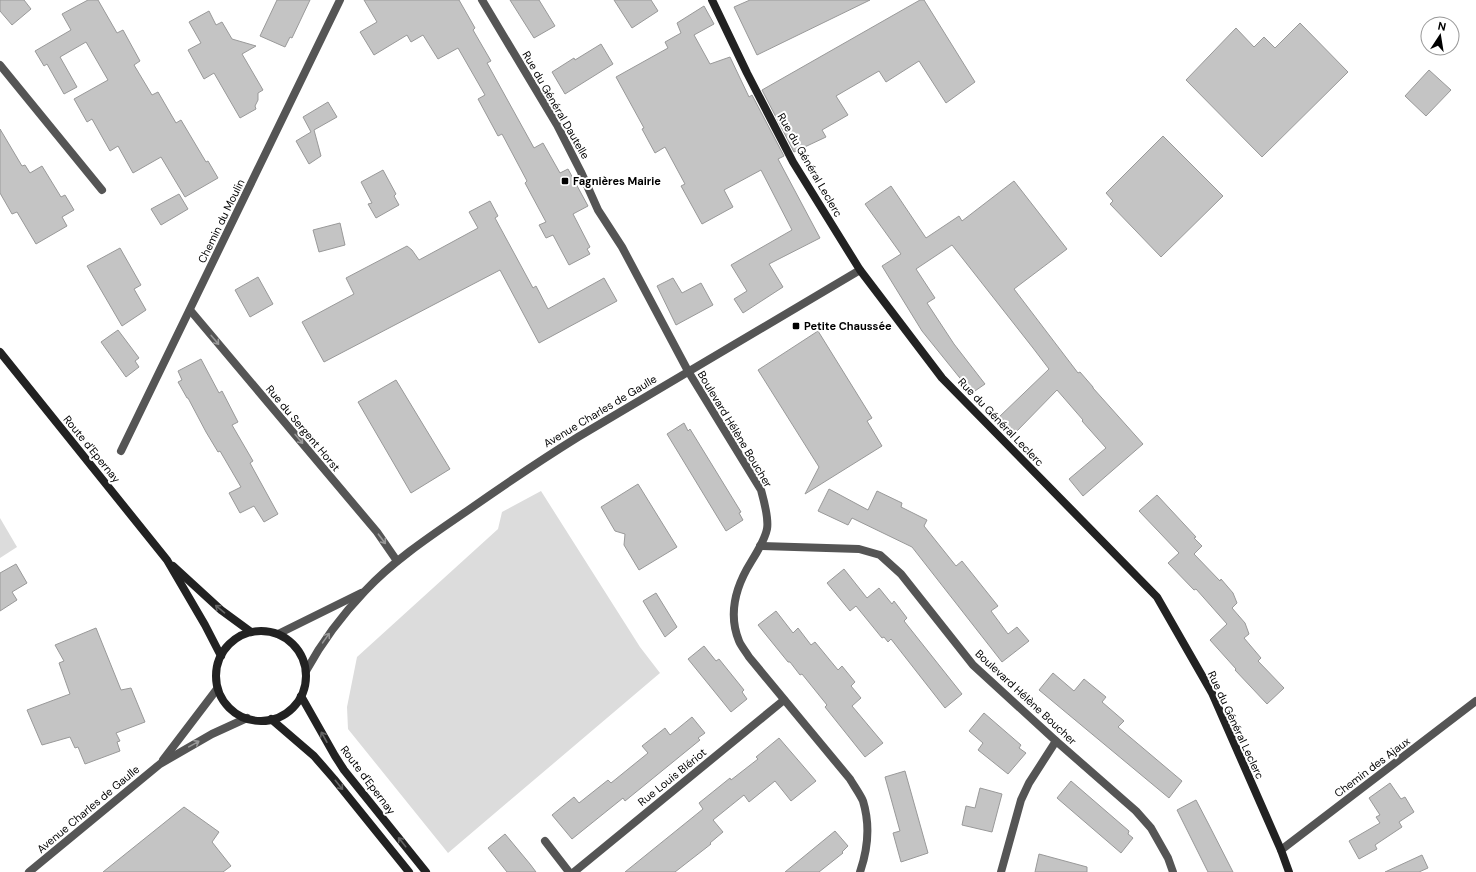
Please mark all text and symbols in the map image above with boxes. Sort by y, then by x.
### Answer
north arrow [1420,16,1460,56]
text: N [1437,19,1447,34]
street label: Rue du Général Dautelle [519,49,593,161]
street label: Rue du Général Leclerc [775,111,845,219]
place label: Fagnières Mairie [573,174,661,188]
marker: Fagnières Mairie [560,176,570,186]
street label: Chemin du Moulin [195,177,247,265]
place label: Petite Chaussée [804,319,892,333]
marker: Petite Chaussée [791,321,801,331]
one-way arrow [211,334,220,345]
street label: Boulevard Hélène Boucher [695,368,775,490]
street label: Avenue Charles de Gaulle [541,372,659,450]
street label: Rue du Général Leclerc [955,375,1047,469]
street label: Rue du Sergent Horst [263,382,343,474]
street label: Route d'Epernay [61,412,123,486]
one-way arrow [294,434,303,445]
one-way arrow [378,533,386,544]
one-way arrow [215,604,225,613]
one-way arrow [322,633,330,644]
street label: Boulevard Hélène Boucher [972,646,1080,748]
street label: Rue du Général Leclerc [1205,669,1267,781]
one-way arrow [320,731,328,743]
street label: Chemin des Ajaux [1331,734,1413,800]
one-way arrow [187,740,199,747]
street label: Route d'Epernay [338,743,398,817]
street label: Rue Louis Blériot [635,745,709,809]
street label: Avenue Charles de Gaulle [34,762,142,856]
one-way arrow [335,780,343,791]
one-way arrow [397,836,406,847]

